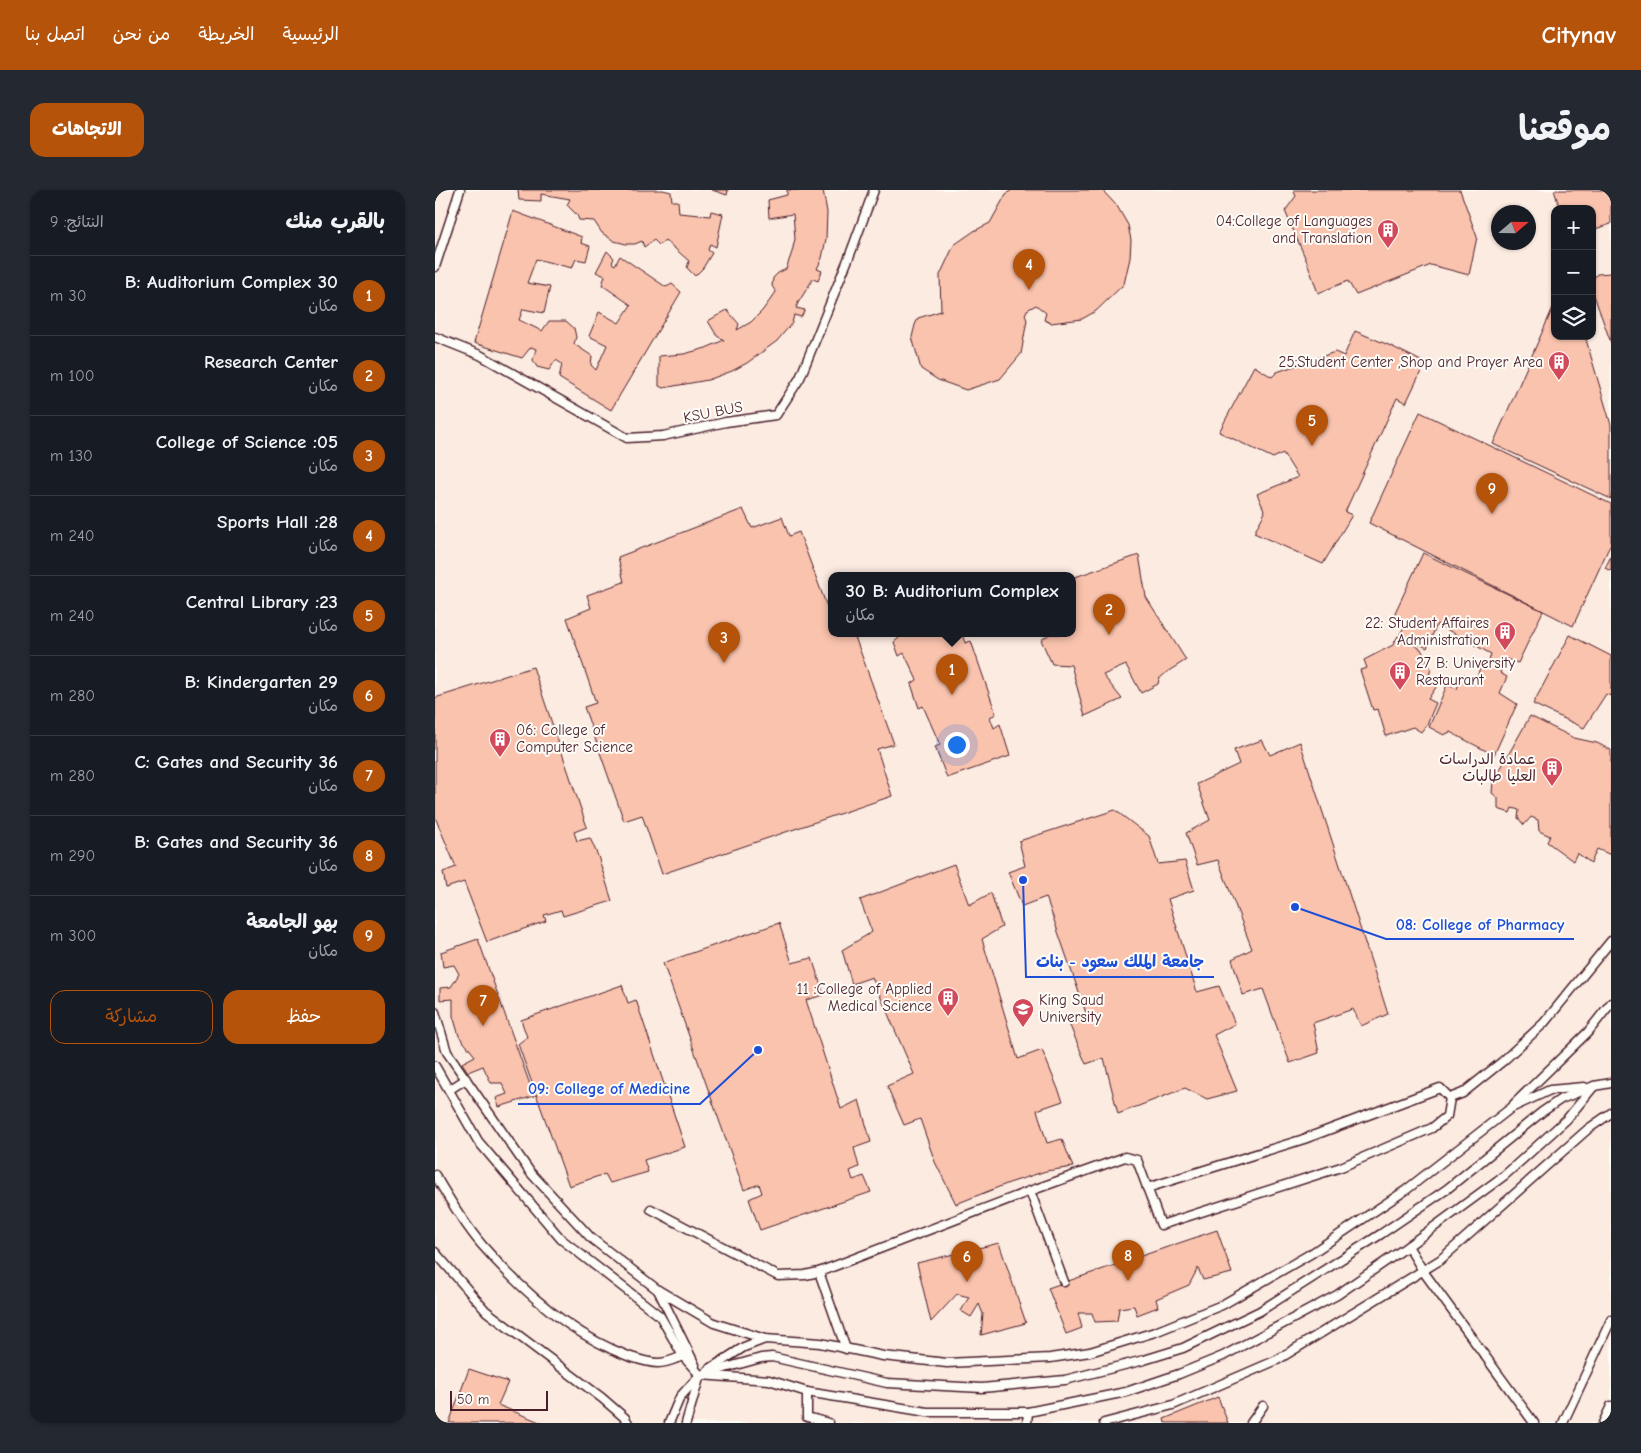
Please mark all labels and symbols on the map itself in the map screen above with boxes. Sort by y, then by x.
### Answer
north arrow [1491,205,1536,250]
place label: 04:College of Languages and Translation [1216,212,1372,247]
building icon: 04:College of Languages and Translation [1376,218,1400,249]
pin: 4 [1013,249,1045,290]
building icon: 25:Student Center ,Shop and Prayer Area [1547,350,1571,381]
place label: 25:Student Center ,Shop and Prayer Area [1279,353,1543,371]
street label: KSU BUS [682,397,744,427]
pin: 5 [1296,405,1328,446]
pin: 9 [1476,473,1508,514]
pin: 2 [1093,594,1125,635]
place label: 22: Student Affaires Administration [1365,614,1489,649]
building icon: 22: Student Affaires Administration [1493,620,1517,651]
pin: 3 [708,622,740,663]
pin: 1 [936,654,968,695]
place label: 27 B: University Restaurant [1416,654,1515,689]
building icon: 27 B: University Restaurant [1388,660,1412,691]
place label: 06: College of Computer Science [516,721,633,756]
building icon: 06: College of Computer Science [488,727,512,758]
your location [944,732,970,758]
place label: عمادة الدراسات العليا طالبات [1439,750,1536,785]
building icon: عمادة الدراسات العليا طالبات [1540,756,1564,787]
callout: 08: College of Pharmacy [1386,908,1574,939]
text: 08: College of Pharmacy [1396,916,1565,934]
callout: جامعة الملك سعود - بنات [1026,946,1214,977]
text: جامعة الملك سعود - بنات [1036,953,1204,973]
place label: 11 :College of Applied Medical Science [797,980,932,1015]
pin: 7 [467,985,499,1026]
building icon: 11 :College of Applied Medical Science [936,986,960,1017]
place label: King Saud University [1039,991,1104,1026]
school or university icon: King Saud University [1011,997,1035,1028]
callout: 09: College of Medicine [518,1073,700,1104]
text: 09: College of Medicine [528,1080,690,1098]
pin: 8 [1112,1240,1144,1281]
pin: 6 [951,1241,983,1282]
scale bar [450,1388,547,1411]

